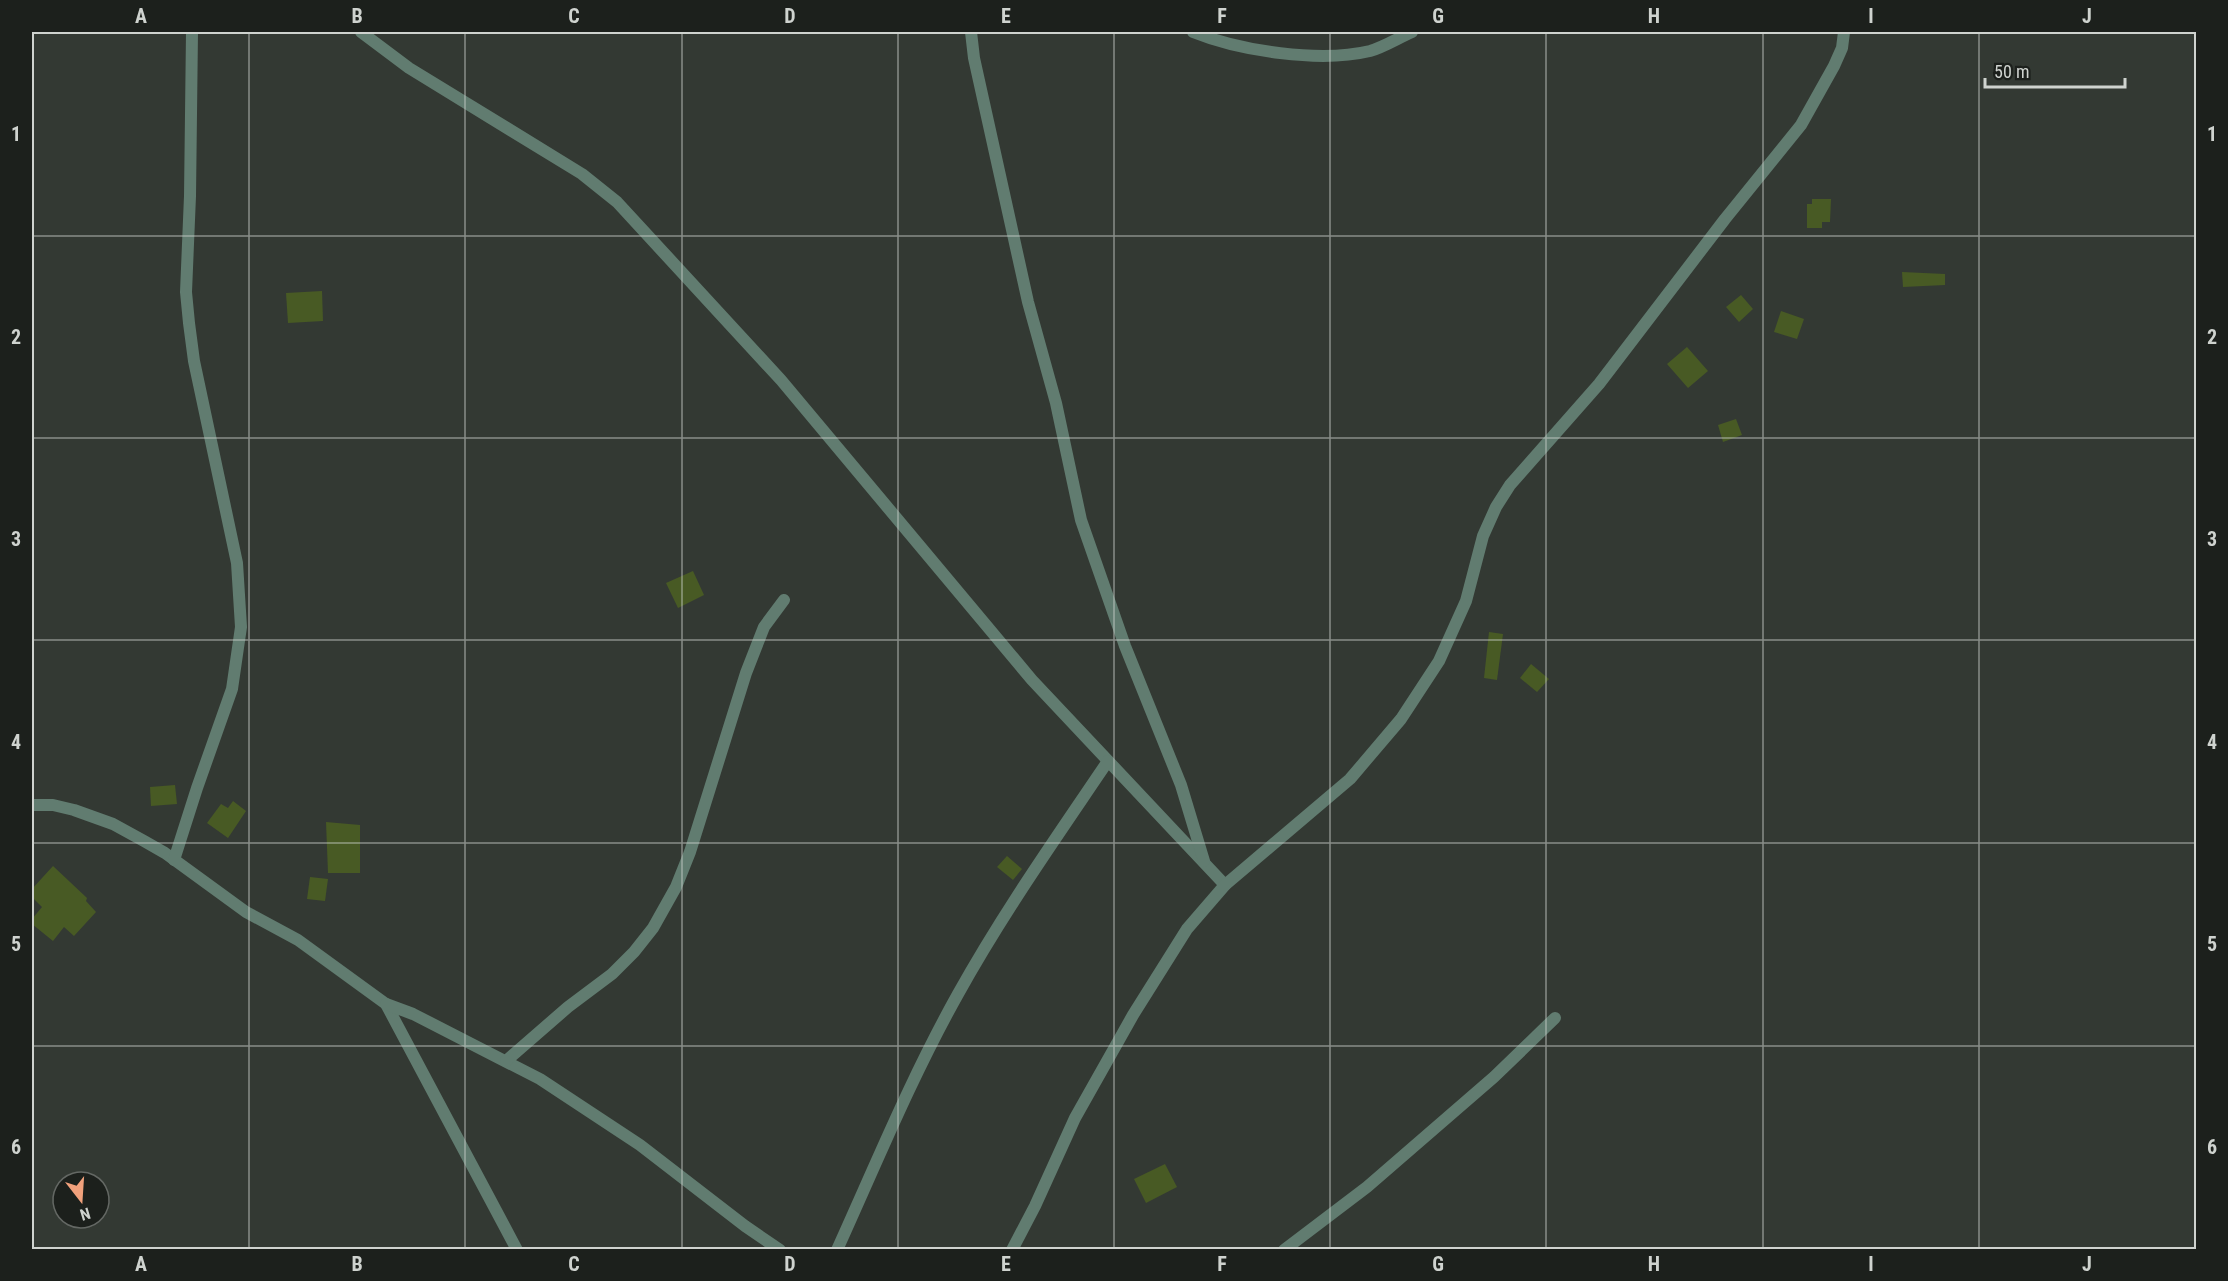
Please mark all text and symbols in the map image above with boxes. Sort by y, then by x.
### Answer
text: A [135,4,147,28]
text: B [351,4,363,28]
text: C [568,4,580,28]
text: D [784,4,796,28]
text: E [1001,4,1011,28]
text: F [1217,4,1227,28]
text: G [1432,4,1444,28]
text: H [1648,4,1660,28]
text: I [1868,4,1874,28]
text: J [2082,4,2092,28]
scale bar [1985,51,2124,89]
text: 50 m [1994,61,2029,82]
text: 1 [11,122,21,146]
text: 1 [2207,122,2217,146]
text: 2 [11,325,21,349]
text: 2 [2207,325,2217,349]
text: 3 [11,527,21,551]
text: 3 [2207,527,2217,551]
text: 4 [11,730,21,754]
text: 4 [2207,730,2217,754]
text: 5 [11,932,21,956]
text: 5 [2207,932,2217,956]
text: 6 [11,1135,21,1159]
text: 6 [2207,1135,2217,1159]
north arrow [51,1170,111,1230]
text: N [78,1203,93,1224]
text: A [135,1252,147,1276]
text: B [351,1252,363,1276]
text: C [568,1252,580,1276]
text: D [784,1252,796,1276]
text: E [1001,1252,1011,1276]
text: F [1217,1252,1227,1276]
text: G [1432,1252,1444,1276]
text: H [1648,1252,1660,1276]
text: I [1868,1252,1874,1276]
text: J [2082,1252,2092,1276]

